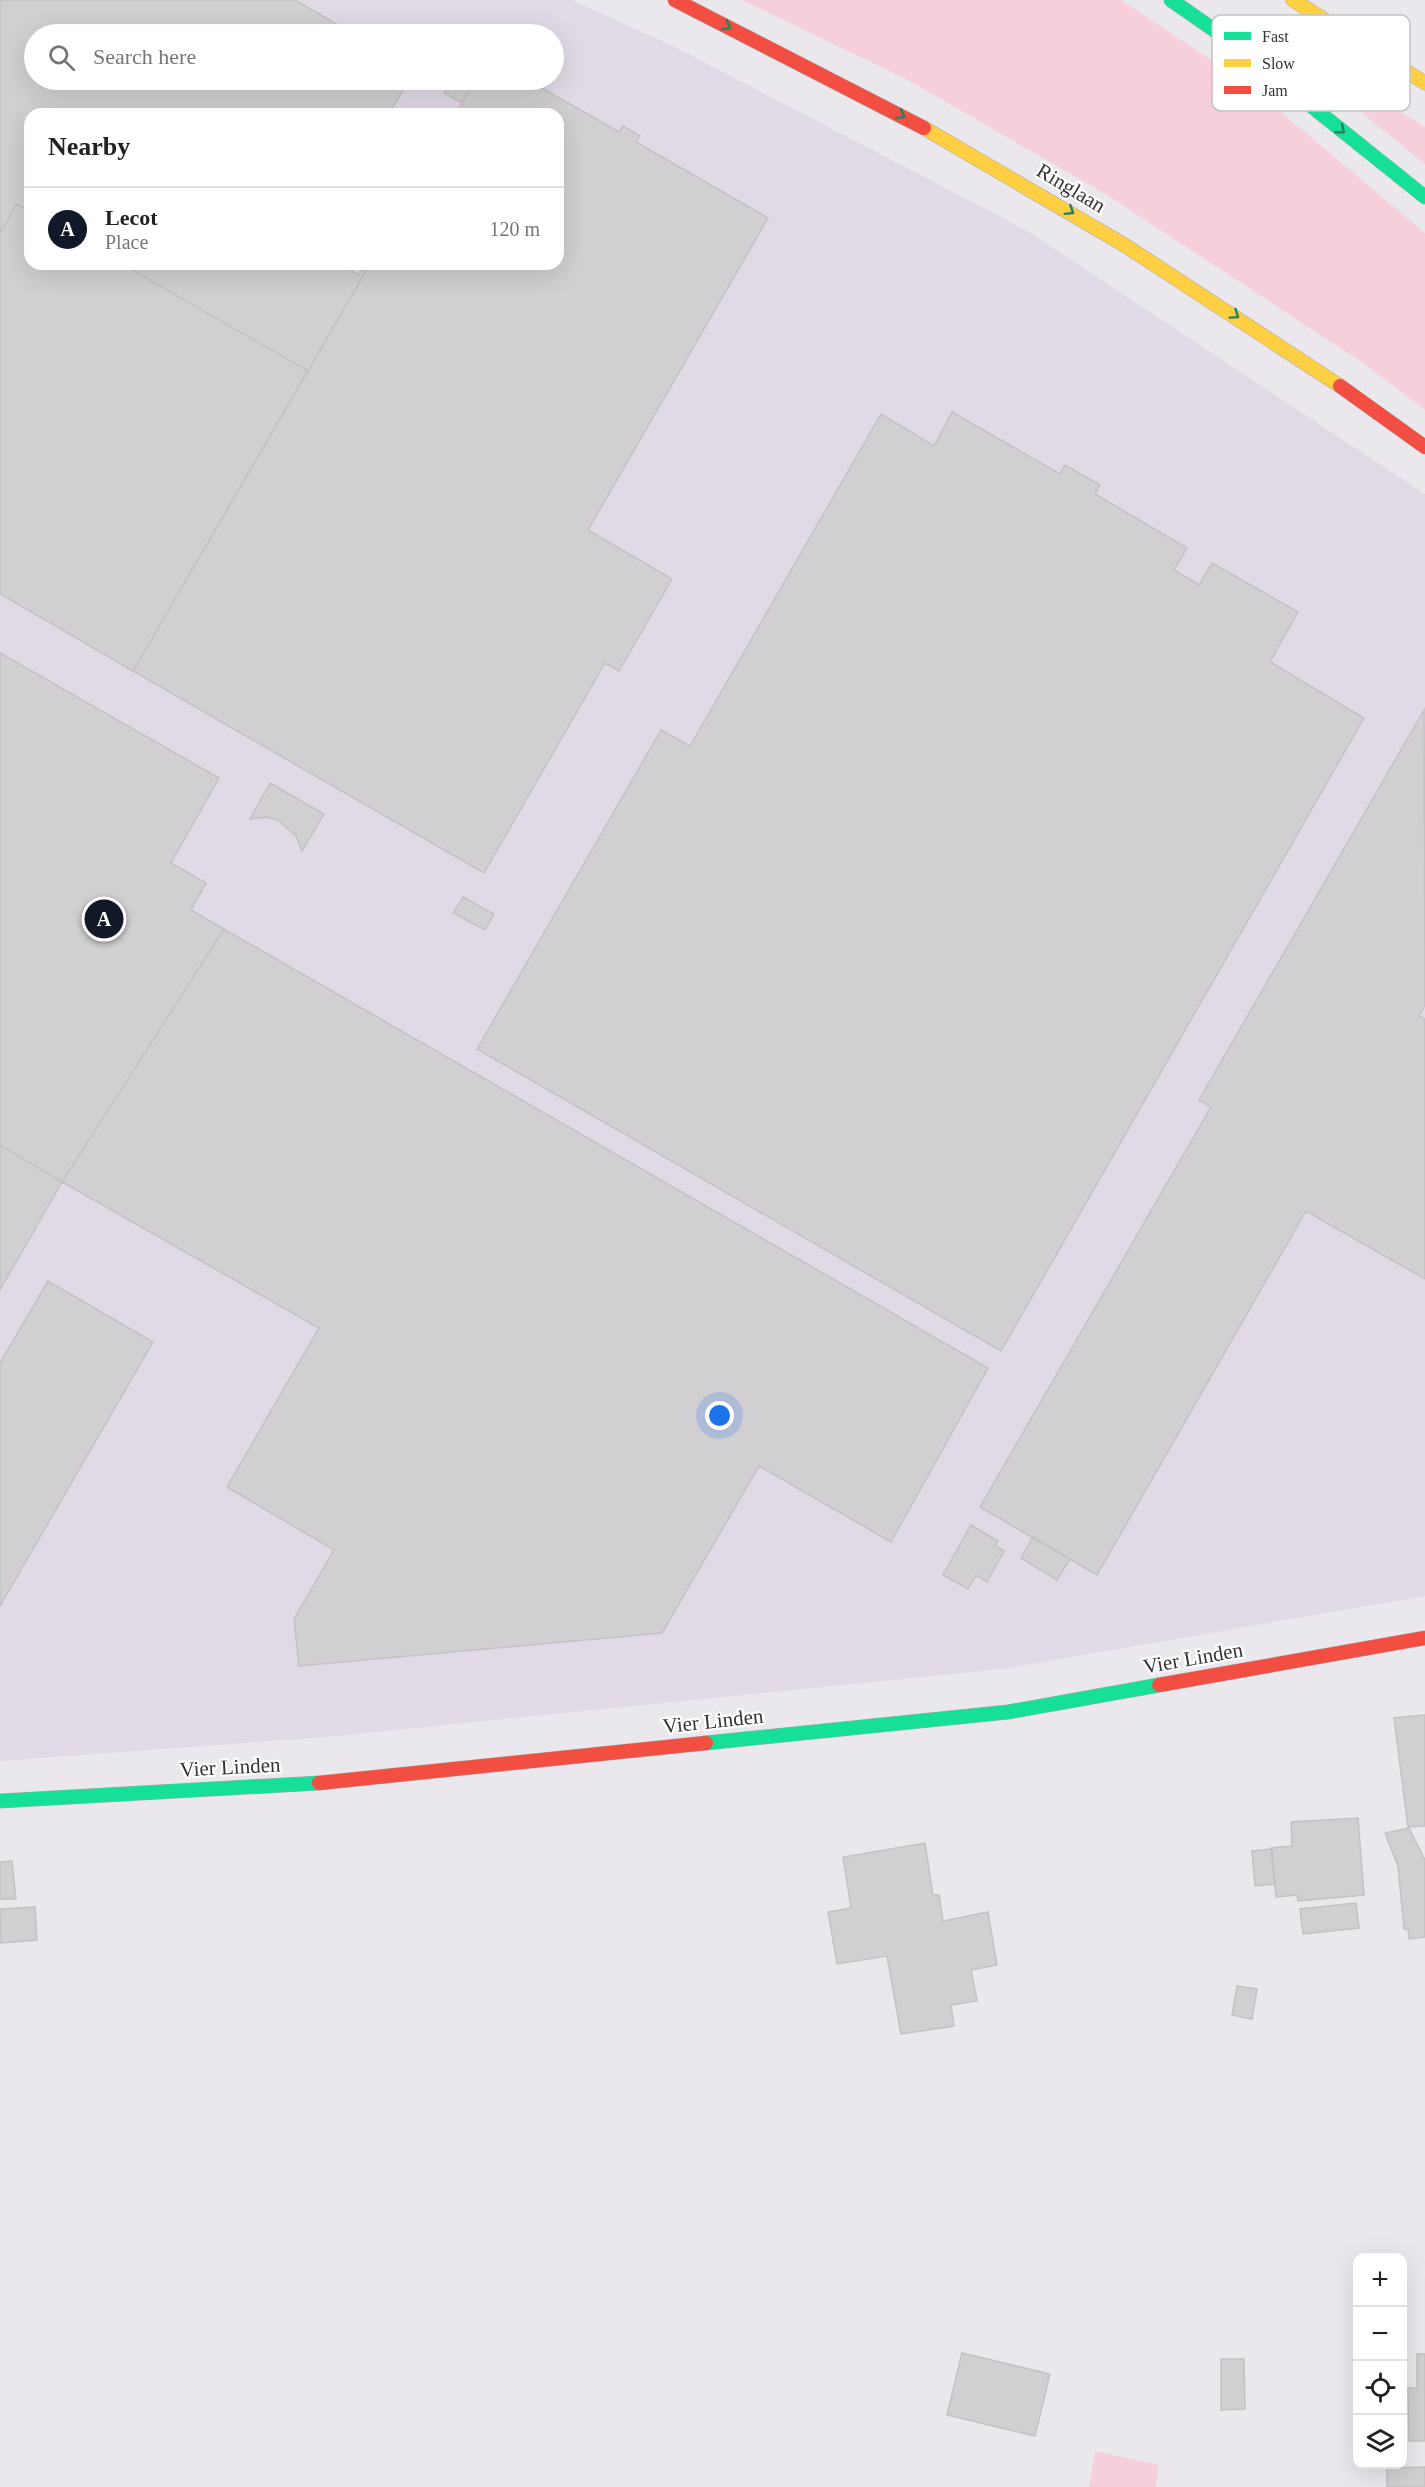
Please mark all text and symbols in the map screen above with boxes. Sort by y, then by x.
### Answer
legend [1212,15,1410,111]
one-way arrow [721,19,731,30]
search box [24,24,564,90]
text: Fast [1262,28,1289,45]
icon: search [45,41,78,74]
text: Search here [93,44,196,69]
text: Slow [1262,55,1295,72]
text: Jam [1262,82,1288,99]
one-way arrow [894,108,905,119]
one-way arrow [1334,123,1345,134]
text: Nearby [48,132,130,161]
street label: Ringlaan [1032,158,1110,218]
one-way arrow [1064,204,1074,216]
text: Lecot [105,205,158,230]
text: A [60,218,75,240]
text: 120 m [489,218,540,240]
text: Place [105,231,148,253]
one-way arrow [1229,308,1239,320]
pin: A [84,896,124,942]
your location [705,1401,734,1430]
street label: Vier Linden [1141,1637,1245,1679]
street label: Vier Linden [662,1704,765,1738]
street label: Vier Linden [179,1752,281,1782]
map controls [1353,2253,1407,2469]
button: + [1353,2253,1407,2307]
button: − [1353,2307,1407,2361]
button: locate [1353,2361,1407,2415]
button: layers [1353,2415,1407,2469]

